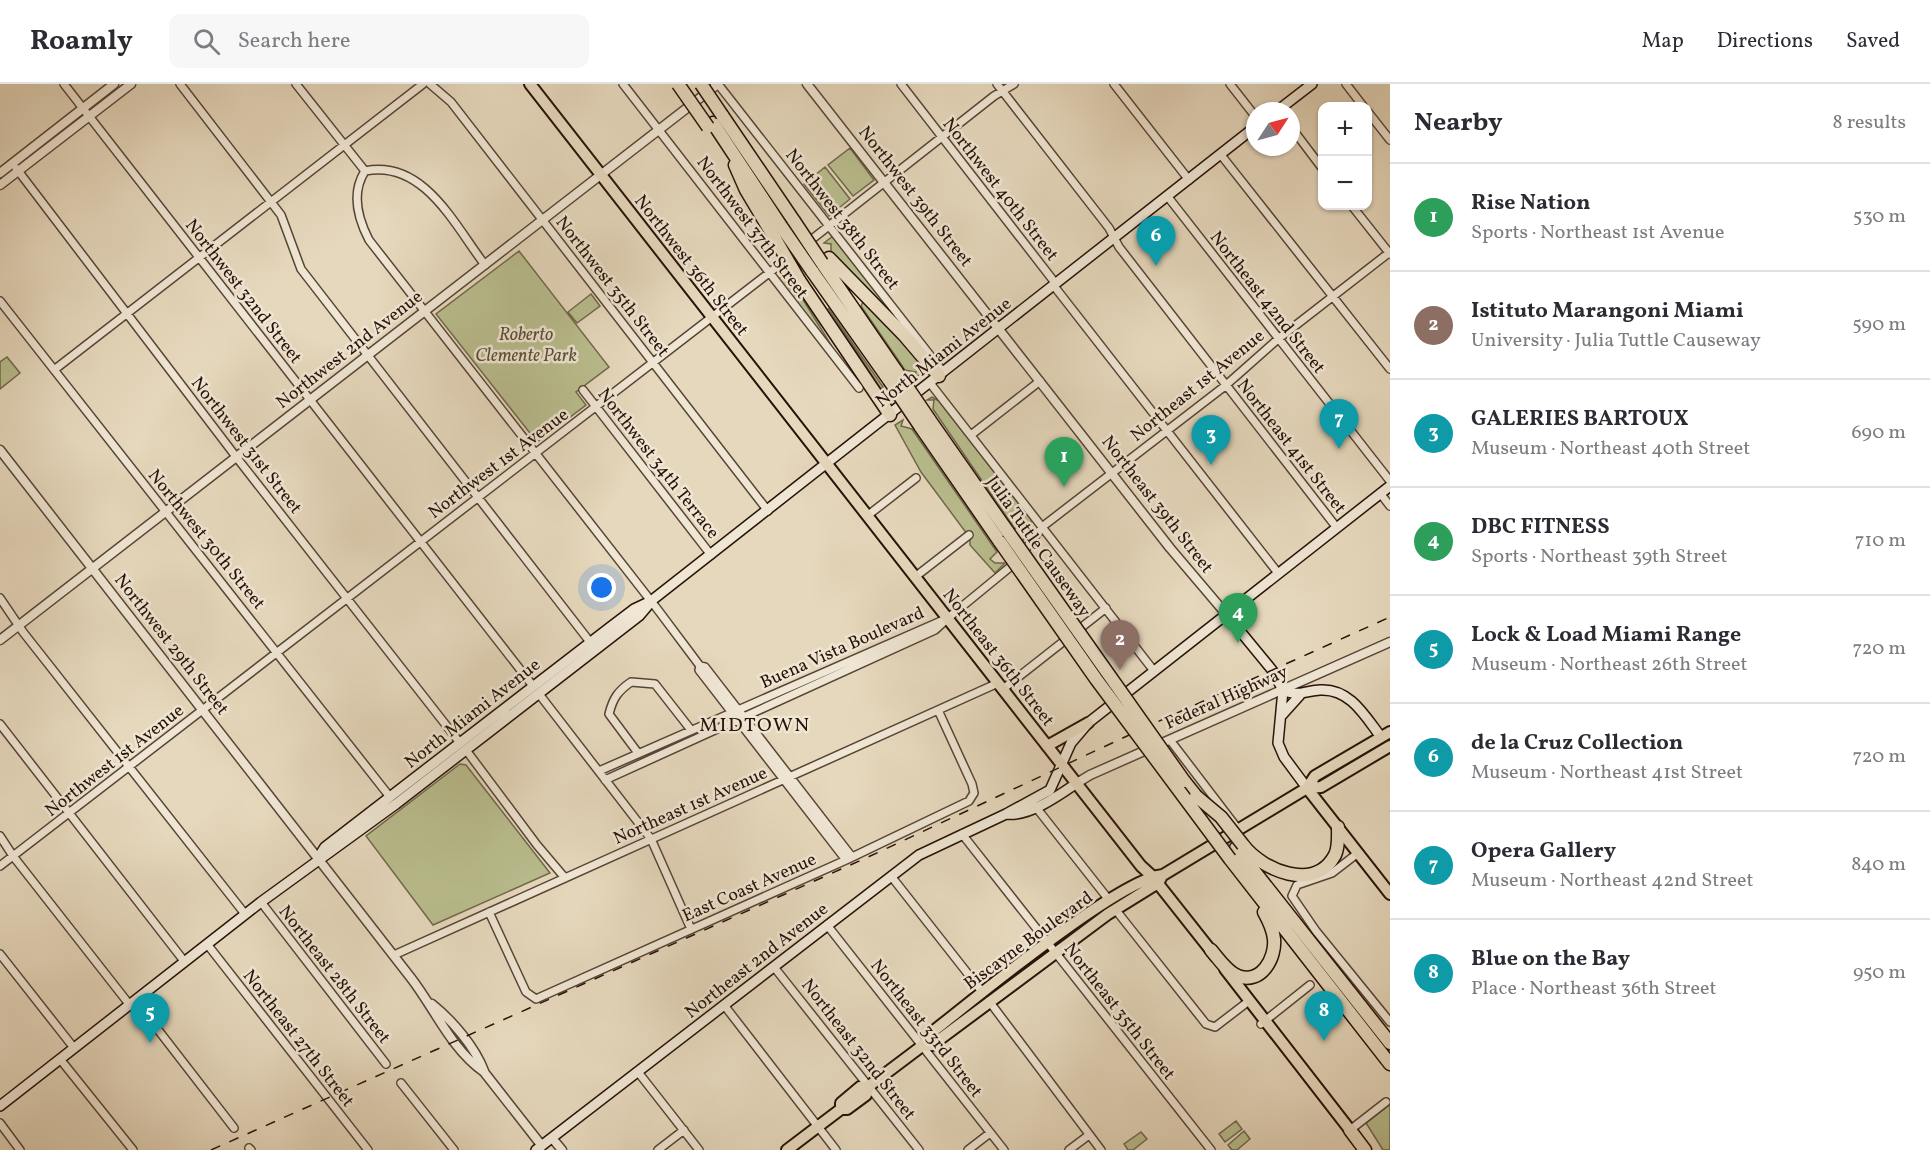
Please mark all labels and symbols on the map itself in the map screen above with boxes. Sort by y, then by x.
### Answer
north arrow [1246,102,1300,156]
street label: Northwest 40th Street [936,113,1064,267]
street label: Northwest 39th Street [852,121,978,273]
street label: Northwest 38th Street [779,144,905,296]
street label: Northwest 37th Street [690,151,814,304]
street label: Northwest 36th Street [628,190,754,342]
street label: Northwest 35th Street [549,211,675,363]
street label: Northwest 32nd Street [178,214,307,369]
pin: 6 [1136,216,1176,266]
street label: Northeast 42nd Street [1203,226,1330,379]
street label: Northwest 2nd Avenue [271,285,428,415]
street label: North Miami Avenue [871,292,1017,414]
park label: Roberto Clemente Park [475,323,577,369]
street label: Northeast 1st Avenue [1126,324,1270,448]
street label: Northwest 31st Street [184,372,307,520]
street label: Northeast 41st Street [1230,374,1352,520]
street label: Northwest 34th Terrace [591,383,725,545]
pin: 7 [1320,400,1358,449]
street label: Northwest 1st Avenue [423,403,574,525]
pin: 3 [1192,416,1230,465]
street label: Northeast 39th Street [1098,431,1218,577]
pin: 1 [1044,438,1084,487]
street label: Northwest 30th Street [141,464,270,616]
street label: Julia Tuttle Causeway [979,471,1096,623]
street label: Northwest 29th Street [108,569,234,721]
your location [587,573,616,602]
street label: Northeast 36th Street [936,584,1060,732]
pin: 4 [1218,594,1258,643]
street label: Buena Vista Boulevard [757,601,929,696]
pin: 2 [1100,620,1140,670]
street label: North Miami Avenue [400,653,546,775]
street label: Federal Highway [1161,660,1292,737]
street label: Northwest 1st Avenue [40,699,190,823]
district label: MIDTOWN [699,712,811,740]
street label: Northeast 1st Avenue [610,761,772,852]
street label: East Coast Avenue [679,848,821,929]
street label: Biscayne Boulevard [959,886,1099,997]
street label: Northeast 2nd Avenue [680,897,834,1025]
street label: Northeast 28th Street [272,901,396,1049]
street label: Northeast 35th Street [1057,938,1180,1086]
street label: Northeast 33rd Street [864,954,988,1103]
street label: Northeast 27th Street [236,965,360,1113]
street label: Northeast 32nd Street [795,974,921,1126]
pin: 8 [1304,992,1344,1041]
pin: 5 [130,994,170,1043]

